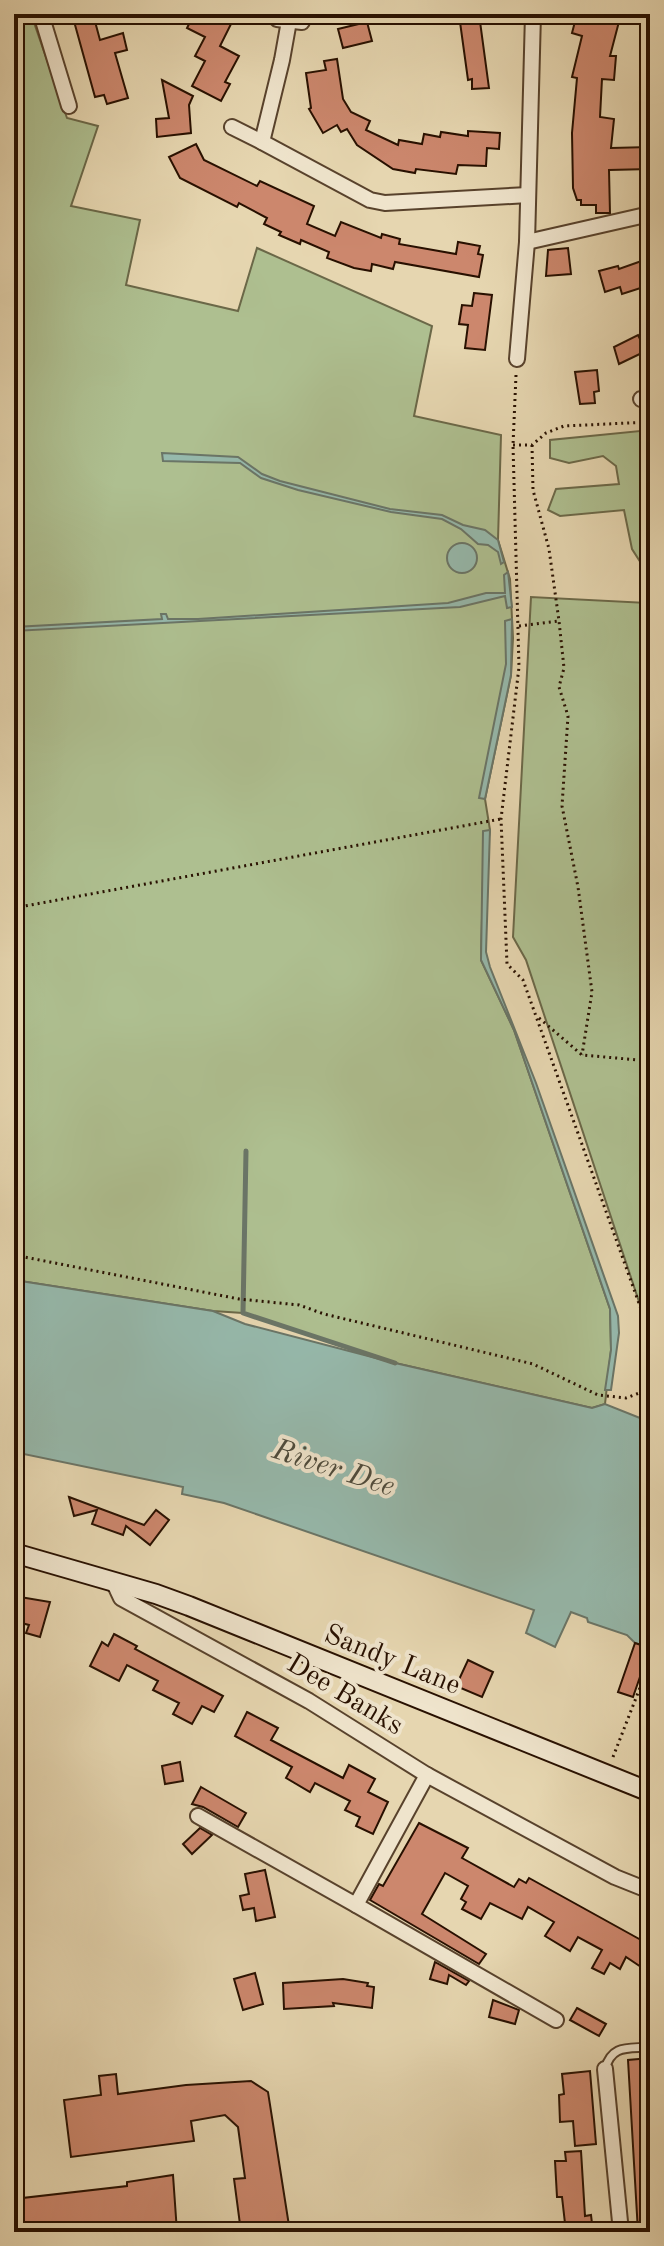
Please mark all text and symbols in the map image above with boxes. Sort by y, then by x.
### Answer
water label: River Dee [268,1435,398,1503]
street label: Sandy Lane [320,1621,464,1701]
street label: Dee Banks [281,1650,408,1741]

